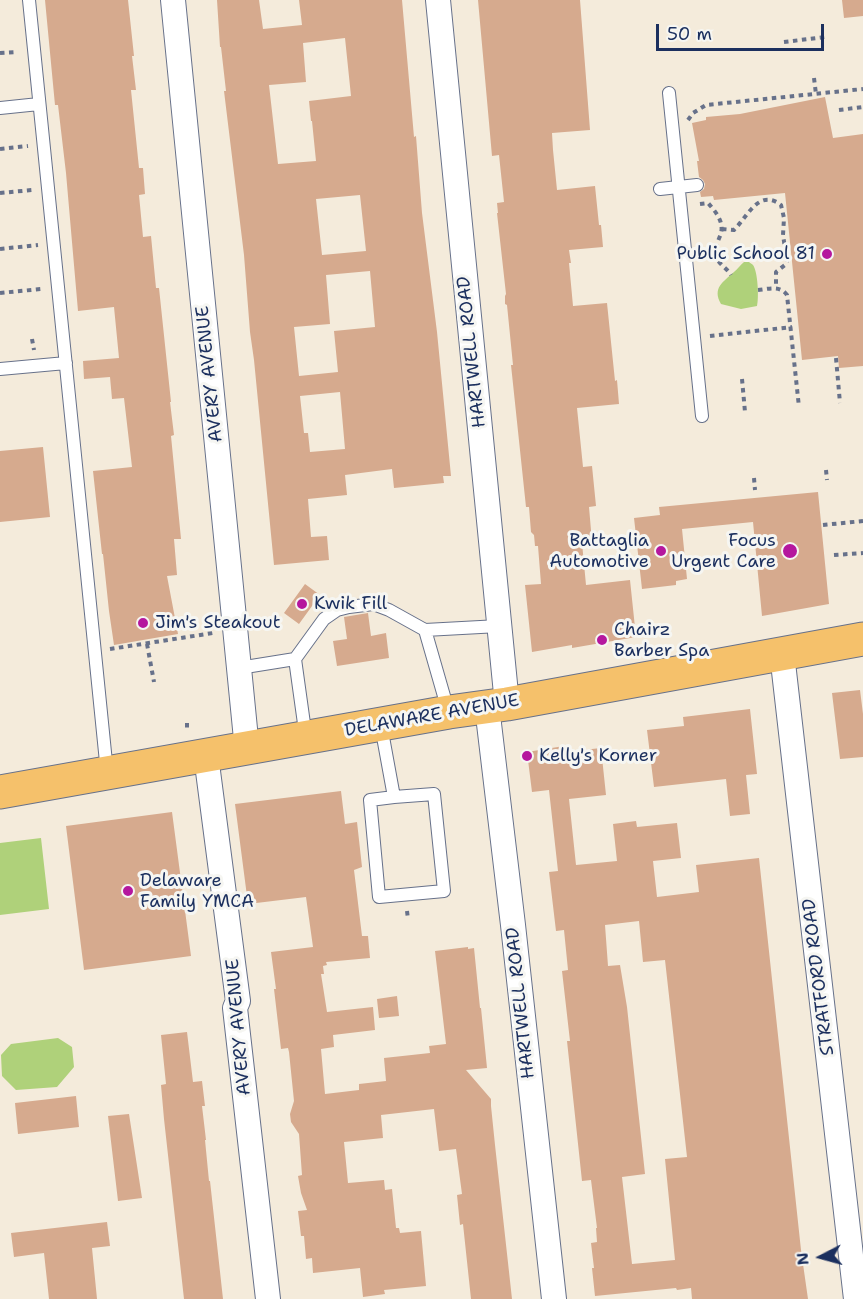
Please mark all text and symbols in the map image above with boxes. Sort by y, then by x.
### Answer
scale bar [659,12,827,50]
text: 50 m [667,22,712,46]
place label: Public School 81 [676,243,815,265]
marker: Public School 81 [820,247,834,261]
street label: HARTWELL ROAD [453,275,491,429]
street label: AVERY AVENUE [192,305,228,443]
place label: Battaglia Automotive [549,530,649,572]
place label: Focus Urgent Care [671,530,776,572]
marker: Focus Urgent Care [781,542,799,560]
marker: Battaglia Automotive [654,544,668,558]
place label: Kwik Fill [314,593,387,615]
marker: Kwik Fill [295,597,309,611]
place label: Jim's Steakout [155,612,281,634]
marker: Jim's Steakout [136,616,150,630]
place label: Chairz Barber Spa [614,619,709,662]
marker: Chairz Barber Spa [595,633,609,647]
street label: DELAWARE AVENUE [343,690,521,742]
place label: Kelly's Korner [539,745,657,767]
marker: Kelly's Korner [520,749,534,763]
place label: Delaware Family YMCA [140,870,254,912]
marker: Delaware Family YMCA [121,884,135,898]
street label: STRATFORD ROAD [799,897,839,1057]
street label: HARTWELL ROAD [502,926,540,1080]
street label: AVERY AVENUE [222,958,256,1096]
north arrow [791,1227,851,1287]
text: N [791,1252,814,1266]

